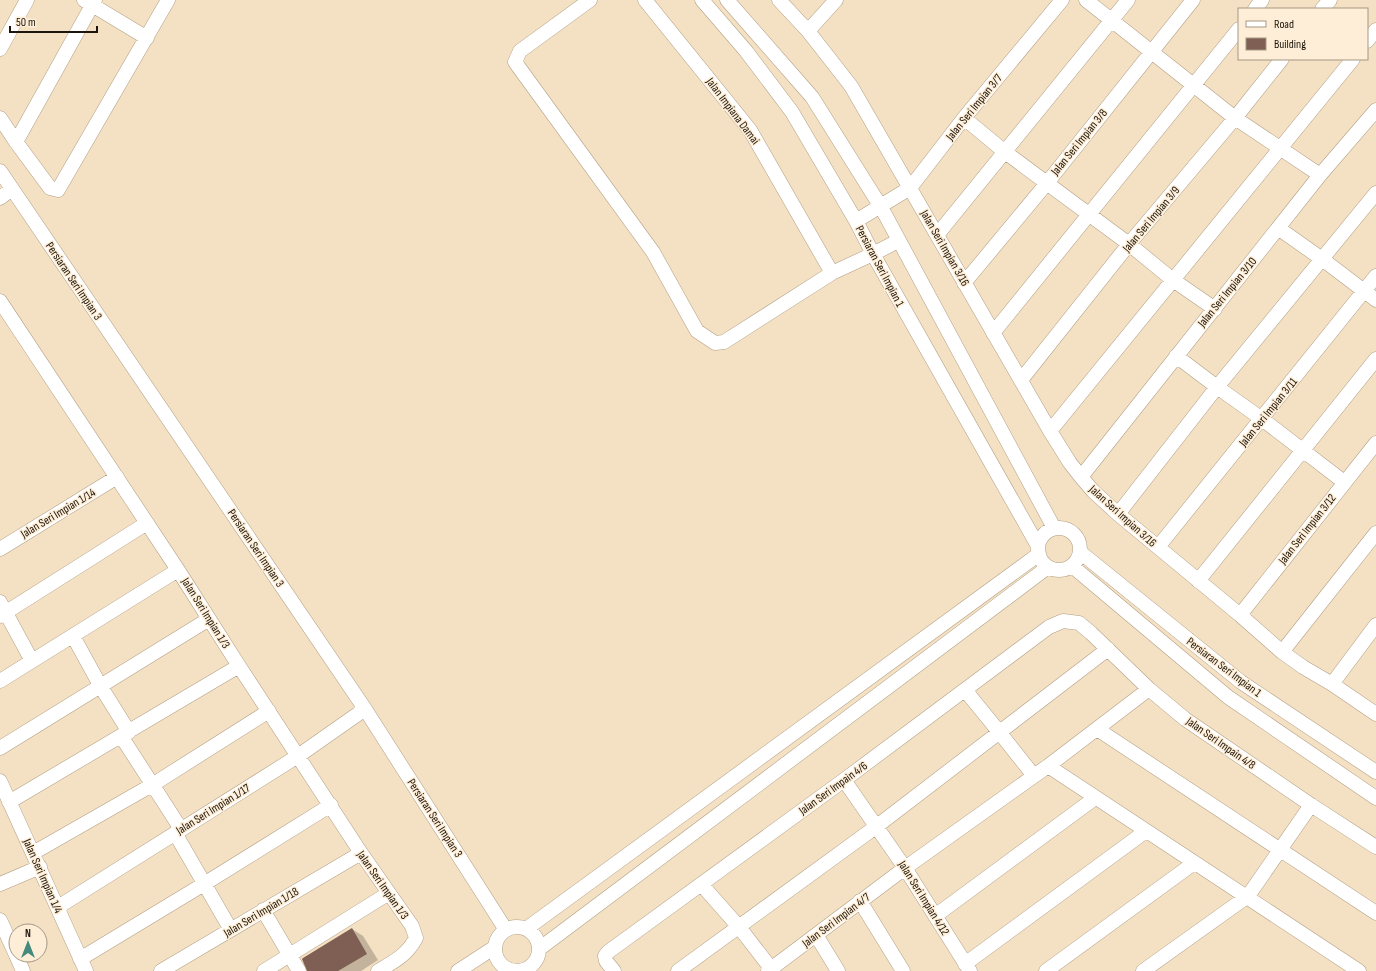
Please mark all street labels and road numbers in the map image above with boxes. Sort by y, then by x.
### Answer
street label: Jalan Seri Impian 3/7 [942,71,1006,144]
street label: Jalan Impiana Damai [702,74,763,148]
street label: Jalan Seri Impian 3/8 [1047,106,1111,179]
street label: Jalan Seri Impian 3/9 [1119,183,1183,256]
street label: Jalan Seri Impian 3/16 [916,207,972,289]
street label: Persiaran Seri Impian 1 [852,223,908,310]
street label: Persiaran Seri Impian 3 [42,239,105,323]
street label: Jalan Seri Impian 3/10 [1194,254,1260,331]
street label: Jalan Seri Impian 3/11 [1235,374,1301,451]
street label: Jalan Seri Impian 3/16 [1085,482,1159,551]
street label: Jalan Seri Impian 1/14 [17,485,98,542]
street label: Jalan Seri Impian 3/12 [1275,491,1340,568]
street label: Persiaran Seri Impian 3 [224,506,287,590]
street label: Jalan Seri Impian 1/3 [177,574,233,651]
street label: Persiaran Seri Impian 1 [1183,634,1265,701]
street label: Jalan Seri Impain 4/8 [1182,713,1258,773]
street label: Jalan Seri Impain 4/6 [795,758,871,819]
street label: Persiaran Seri Impian 3 [404,776,466,860]
street label: Jalan Seri Impian 1/17 [173,781,253,839]
street label: Jalan Seri Impian 1/4 [19,836,66,916]
street label: Jalan Seri Impian 1/3 [353,847,412,923]
street label: Jalan Seri Impian 4/12 [894,857,953,938]
street label: Jalan Seri Impian 1/18 [220,884,301,941]
street label: Jalan Seri Impian 4/7 [799,890,873,951]

